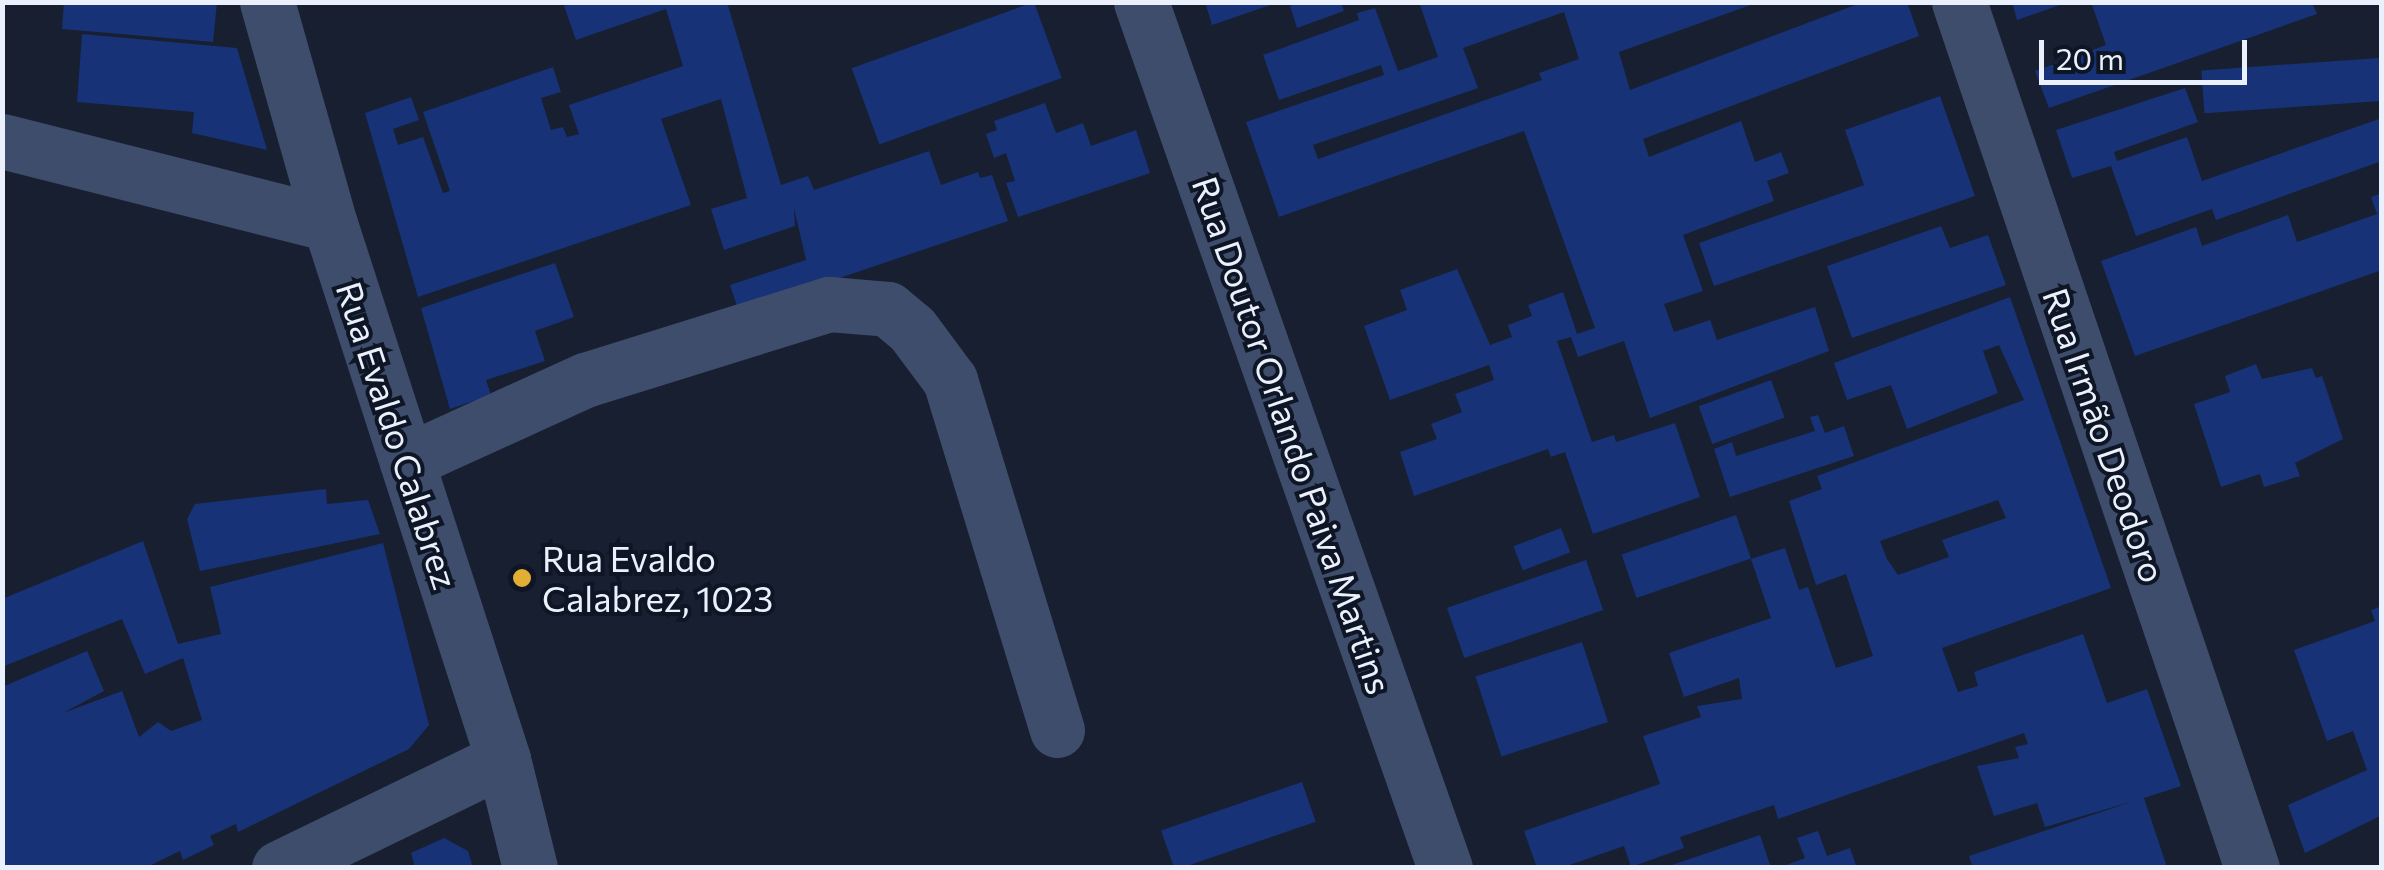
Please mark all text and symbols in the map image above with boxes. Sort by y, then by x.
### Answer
scale bar [2044,20,2252,82]
text: 20 m [2056,39,2124,76]
street label: Rua Doutor Orlando Paiva Martins [1185,171,1401,699]
street label: Rua Evaldo Calabrez [329,276,467,594]
street label: Rua Irmão Deodoro [2035,282,2175,588]
place label: Rua Evaldo Calabrez, 1023 [542,537,773,619]
marker: Rua Evaldo Calabrez, 1023 [511,567,533,589]

